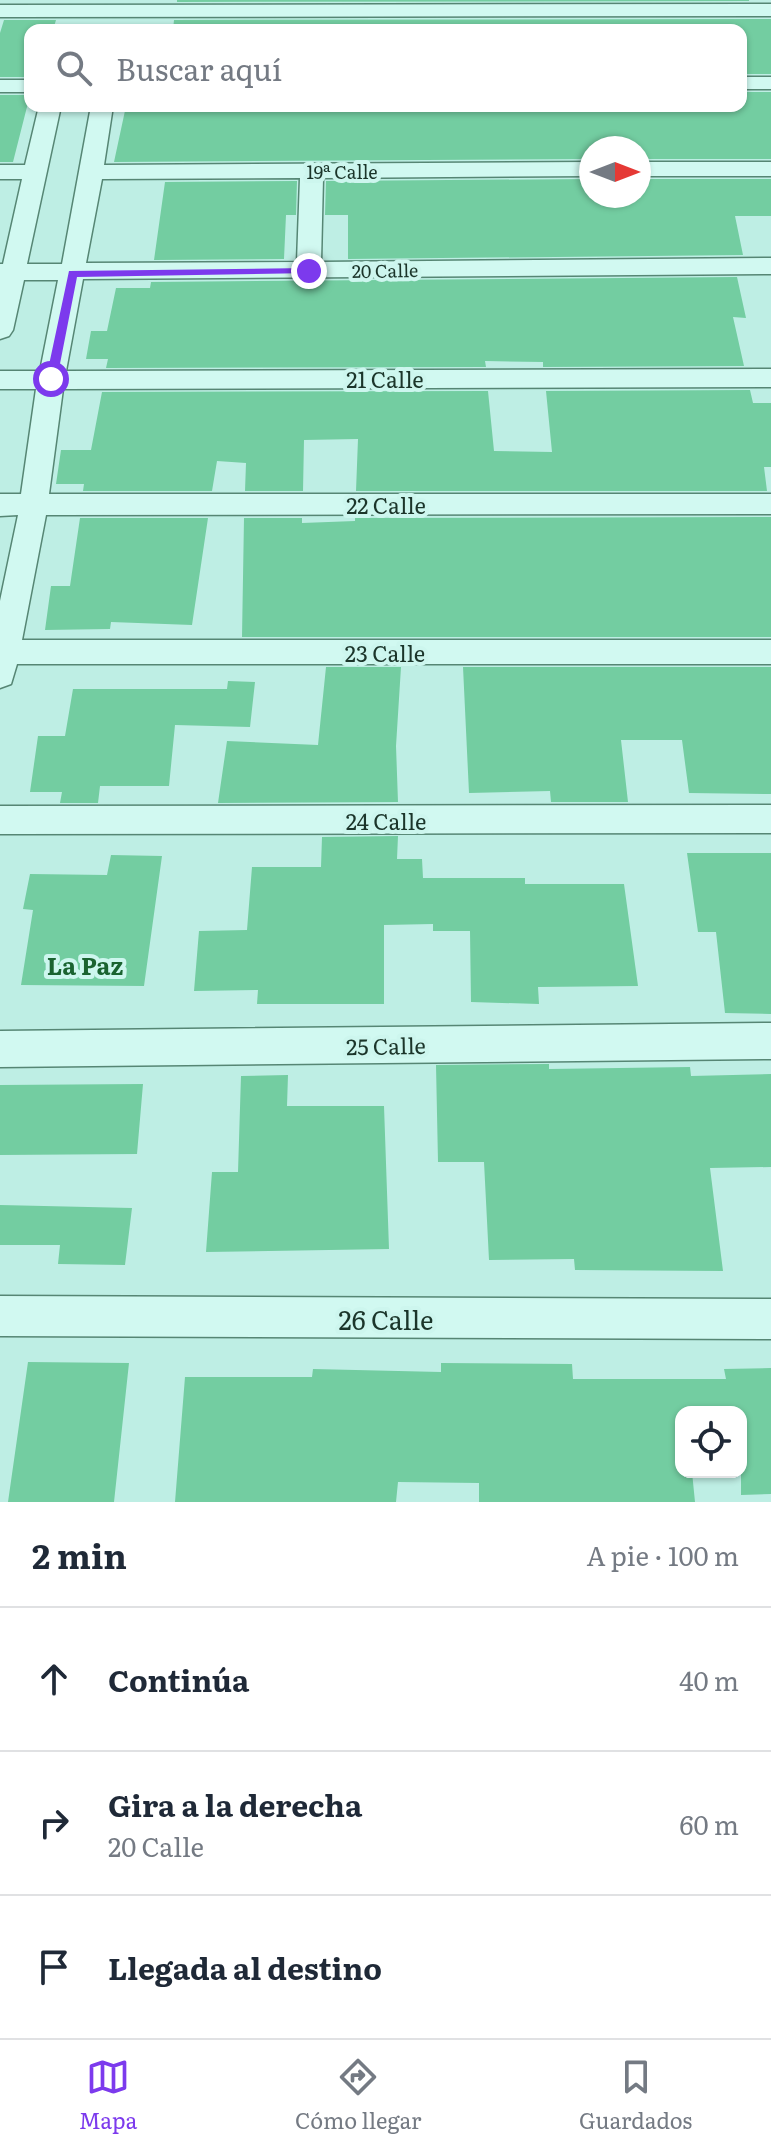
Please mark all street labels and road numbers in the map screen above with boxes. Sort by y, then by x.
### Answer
street label: 19ª Calle [306,158,378,185]
street label: 20 Calle [352,256,418,284]
street label: 21 Calle [346,362,424,395]
street label: 22 Calle [346,488,426,521]
street label: 23 Calle [345,636,425,669]
street label: 24 Calle [346,804,426,837]
street label: 25 Calle [346,1028,426,1062]
street label: 26 Calle [339,1299,433,1338]

